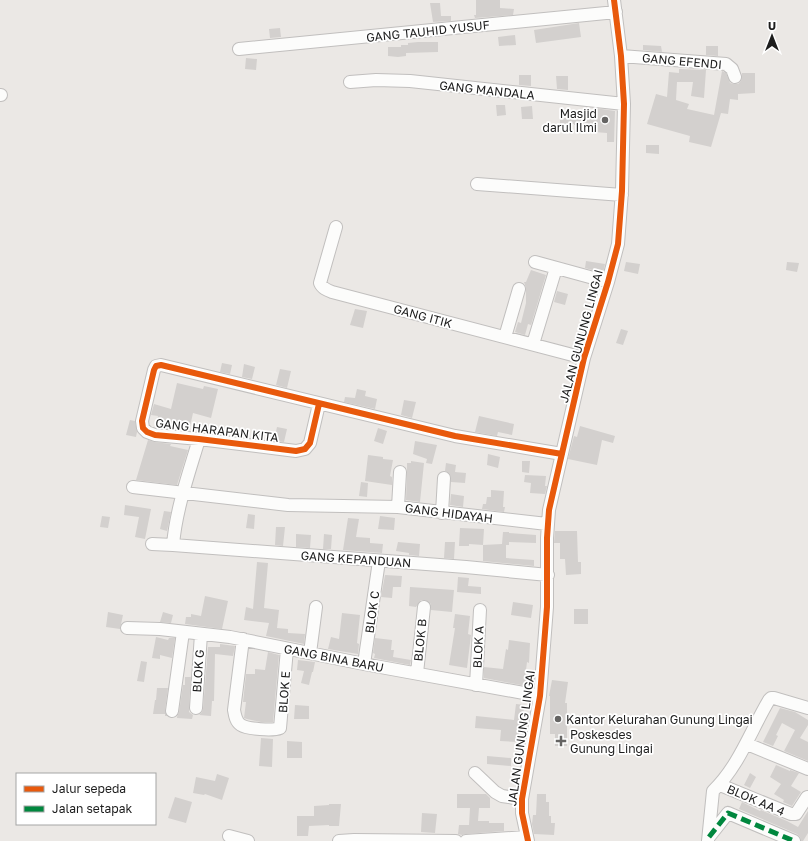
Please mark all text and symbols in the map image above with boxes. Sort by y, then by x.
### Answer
north arrow [752,16,792,56]
street label: GANG TAUHID YUSUF [366,17,490,45]
text: U [768,19,776,32]
street label: GANG EFENDI [642,50,722,72]
street label: GANG MANDALA [439,78,535,102]
place label: Masjid darul Ilmi [543,106,597,135]
marker: Masjid darul Ilmi [600,115,610,125]
street label: JALAN GUNUNG LINGAI [556,268,606,404]
street label: GANG ITIK [392,301,454,331]
street label: GANG HARAPAN KITA [155,415,279,445]
street label: GANG HIDAYAH [404,500,494,526]
street label: GANG KEPANDUAN [300,548,412,570]
street label: BLOK C [362,590,382,634]
street label: BLOK B [410,618,430,662]
street label: BLOK A [469,625,487,669]
street label: GANG BINA BARU [283,641,385,675]
street label: BLOK G [189,649,207,693]
street label: JALAN GUNUNG LINGAI [504,669,538,807]
street label: BLOK E [275,671,293,713]
place label: Kantor Kelurahan Gunung Lingai [566,712,753,727]
marker: Kantor Kelurahan Gunung Lingai [553,714,563,724]
place label: Poskesdes Gunung Lingai [570,727,653,756]
marker: Poskesdes Gunung Lingai [555,735,567,747]
legend [16,773,156,825]
text: Jalur sepeda [52,781,126,796]
street label: BLOK AA 4 [725,781,787,819]
text: Jalan setapak [52,801,133,816]

